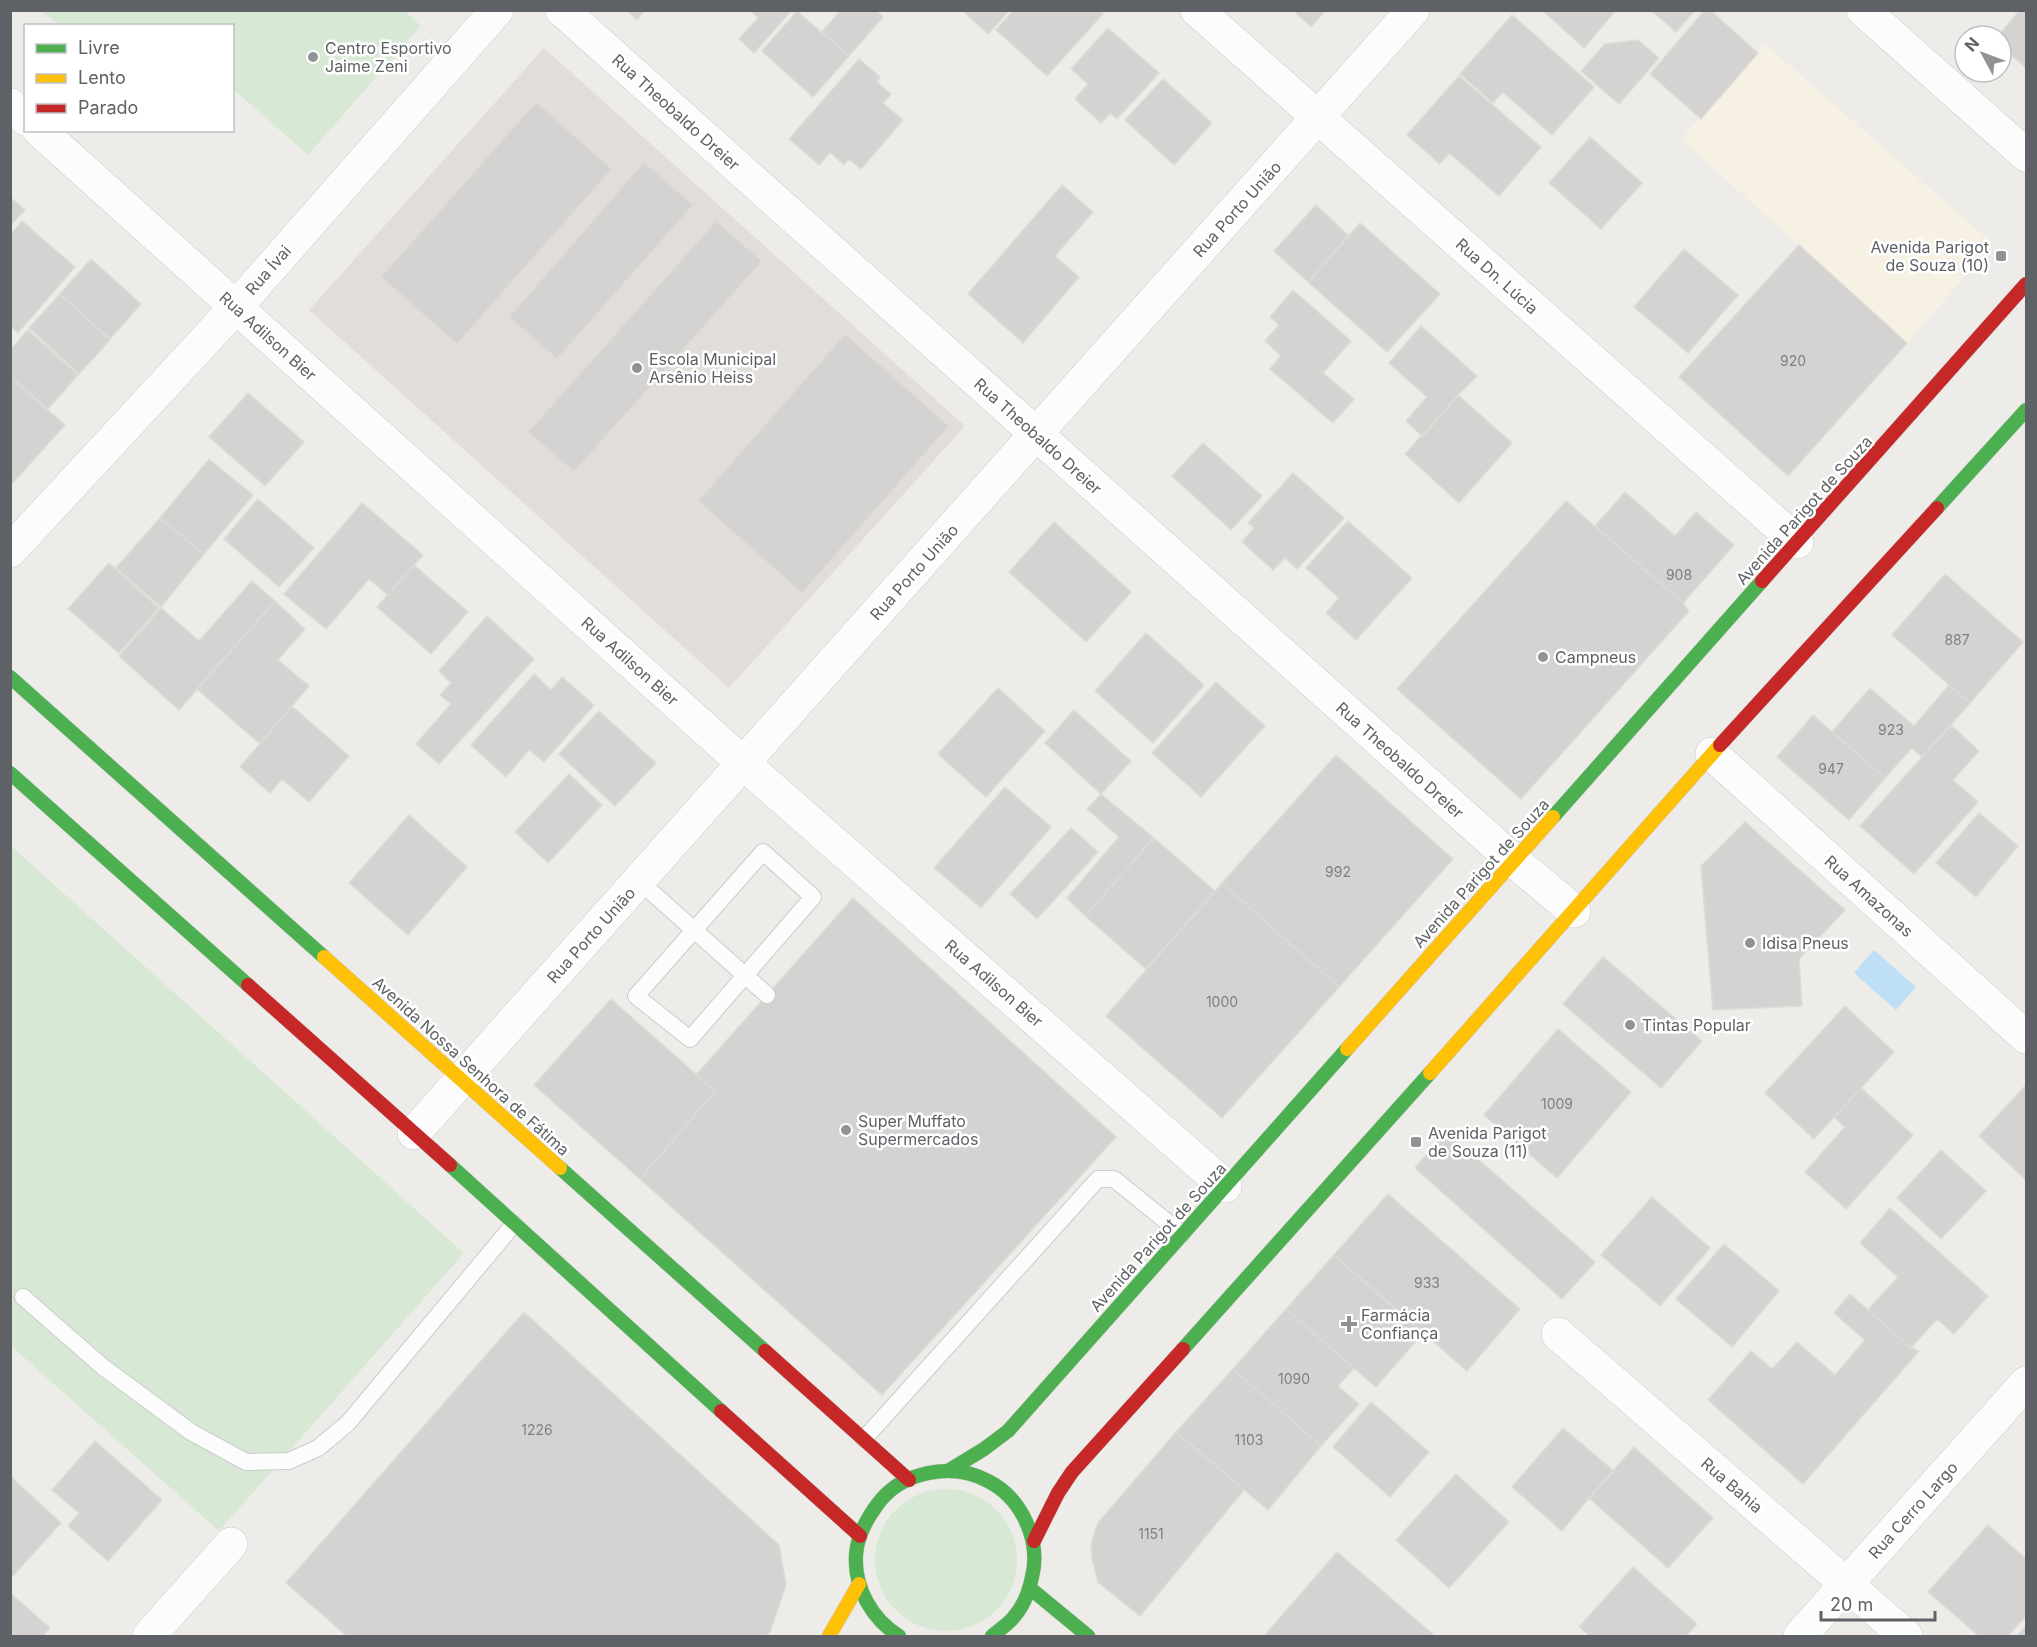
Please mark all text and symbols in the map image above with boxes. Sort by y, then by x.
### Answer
legend [24,24,234,132]
north arrow [1953,24,2013,84]
text: N [1960,33,1983,55]
text: Livre [78,37,120,58]
place label: Centro Esportivo Jaime Zeni [325,38,452,76]
marker: Centro Esportivo Jaime Zeni [306,50,320,64]
street label: Rua Theobaldo Dreier [608,50,744,174]
text: Lento [78,67,126,88]
text: Parado [78,97,138,118]
street label: Rua Porto União [1189,157,1285,261]
street label: Rua Dn. Lúcia [1452,234,1542,318]
place label: Avenida Parigot de Souza (10) [1870,237,1989,275]
street label: Rua Ívai [241,241,295,299]
marker: Avenida Parigot de Souza (10) [1994,249,2008,263]
street label: Rua Adilson Bier [215,287,321,385]
place label: Escola Municipal Arsênio Heiss [649,349,776,387]
house number: 920 [1780,352,1806,369]
marker: Escola Municipal Arsênio Heiss [630,361,644,375]
street label: Rua Theobaldo Dreier [970,374,1106,498]
street label: Avenida Parigot de Souza [1732,431,1876,589]
street label: Rua Porto União [866,520,962,624]
house number: 908 [1666,566,1692,583]
street label: Rua Adilson Bier [577,612,683,710]
house number: 887 [1944,631,1970,648]
place label: Campneus [1555,647,1636,667]
marker: Campneus [1536,650,1550,664]
street label: Rua Theobaldo Dreier [1332,698,1468,822]
house number: 923 [1878,721,1904,738]
house number: 947 [1818,760,1844,777]
street label: Avenida Parigot de Souza [1409,794,1553,952]
street label: Rua Amazonas [1821,851,1917,941]
house number: 992 [1325,863,1351,880]
street label: Rua Porto União [543,883,639,987]
place label: Idisa Pneus [1762,933,1849,953]
street label: Rua Adilson Bier [941,935,1047,1031]
marker: Idisa Pneus [1743,936,1757,950]
street label: Avenida Nossa Senhora de Fátima [368,972,574,1160]
house number: 1000 [1206,993,1238,1010]
place label: Tintas Popular [1642,1015,1751,1035]
marker: Tintas Popular [1623,1018,1637,1032]
house number: 1009 [1541,1095,1573,1112]
place label: Super Muffato Supermercados [858,1111,978,1149]
marker: Super Muffato Supermercados [839,1123,853,1137]
place label: Avenida Parigot de Souza (11) [1428,1123,1547,1161]
marker: Avenida Parigot de Souza (11) [1409,1135,1423,1149]
street label: Avenida Parigot de Souza [1086,1158,1230,1316]
house number: 933 [1414,1274,1440,1291]
place label: Farmácia Confiança [1361,1305,1438,1343]
marker: Farmácia Confiança [1342,1317,1356,1331]
house number: 1090 [1278,1370,1310,1387]
house number: 1226 [521,1421,553,1438]
house number: 1103 [1235,1431,1263,1448]
street label: Rua Bahia [1697,1453,1767,1517]
street label: Rua Cerro Largo [1864,1457,1962,1563]
house number: 1151 [1138,1525,1164,1542]
scale bar [1821,1584,1935,1622]
text: 20 m [1830,1594,1873,1615]

